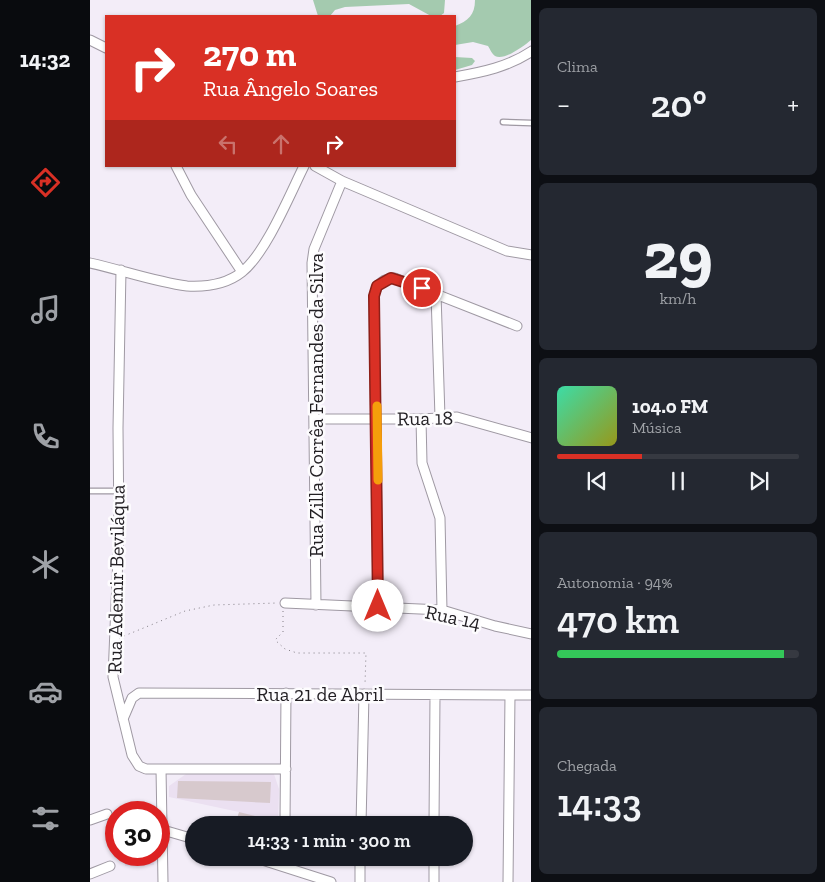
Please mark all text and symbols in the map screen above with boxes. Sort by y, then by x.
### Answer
text: 270 m [203,33,297,75]
icon: right [120,35,185,100]
text: 14:32 [20,46,70,73]
text: Clima [557,57,598,76]
text: Rua Ângelo Soares [203,75,378,102]
text: 20° [651,81,707,127]
text: − [557,88,570,121]
text: + [787,88,799,121]
icon: left [214,130,242,158]
icon: ahead [267,130,295,158]
icon: right [320,130,348,158]
icon: directions [28,165,63,200]
text: 29 [643,217,713,295]
street label: Rua Zilla Corrêa Fernandes da Silva [304,252,328,557]
pin [401,267,443,309]
icon: arrive [408,274,436,302]
text: km/h [660,289,696,308]
icon: music [28,292,63,327]
text: 104.0 FM [632,395,708,418]
street label: Rua 18 [397,406,453,430]
text: Música [632,418,681,437]
icon: phone [28,419,63,454]
icon: previous [583,467,611,495]
icon: pause [664,467,692,495]
icon: next [745,467,773,495]
street label: Rua Ademir Beviláqua [102,484,130,674]
icon: climate [28,547,63,582]
text: Autonomia · 94% [557,573,673,592]
position arrow [351,579,403,631]
text: 470 km [557,597,679,643]
street label: Rua 14 [423,599,483,635]
icon: car [28,674,63,709]
street label: Rua 21 de Abril [256,682,384,706]
text: Chegada [557,756,617,775]
text: 14:33 [557,780,642,826]
icon: filters [28,801,63,836]
speed limit sign: 30 [105,801,170,866]
text: 14:33 · 1 min · 300 m [248,829,410,852]

